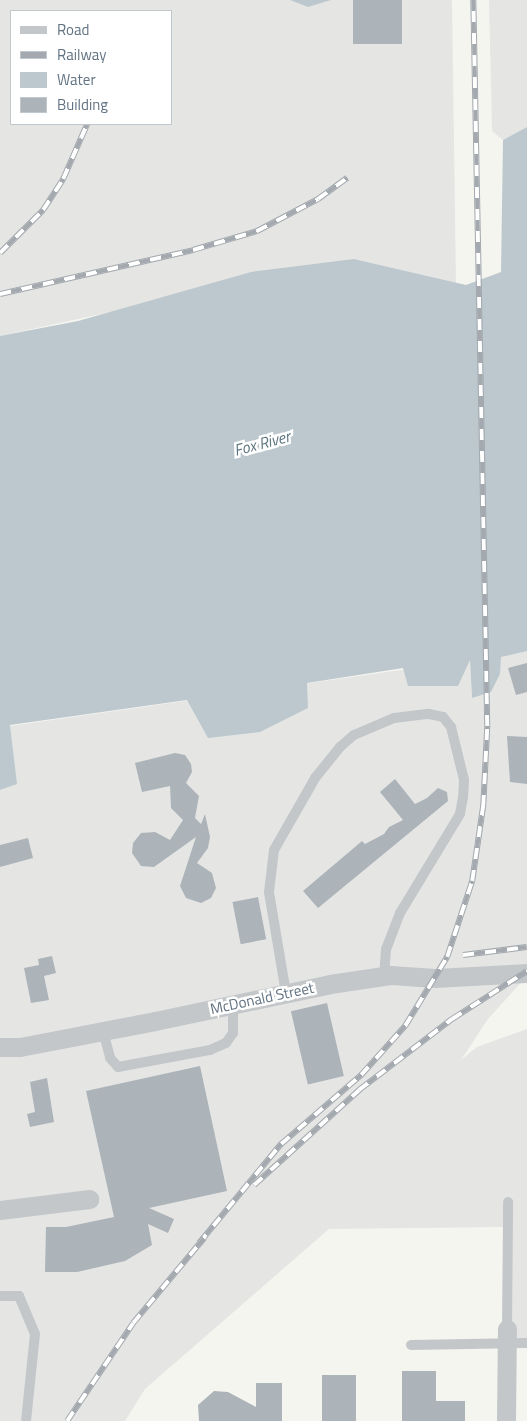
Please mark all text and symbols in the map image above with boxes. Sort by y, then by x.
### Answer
legend [10,10,172,125]
text: Road [57,18,89,41]
text: Railway [57,43,107,66]
text: Water [57,68,96,91]
text: Building [57,93,108,116]
water label: Fox River [232,426,292,460]
street label: McDonald Street [208,978,316,1018]

